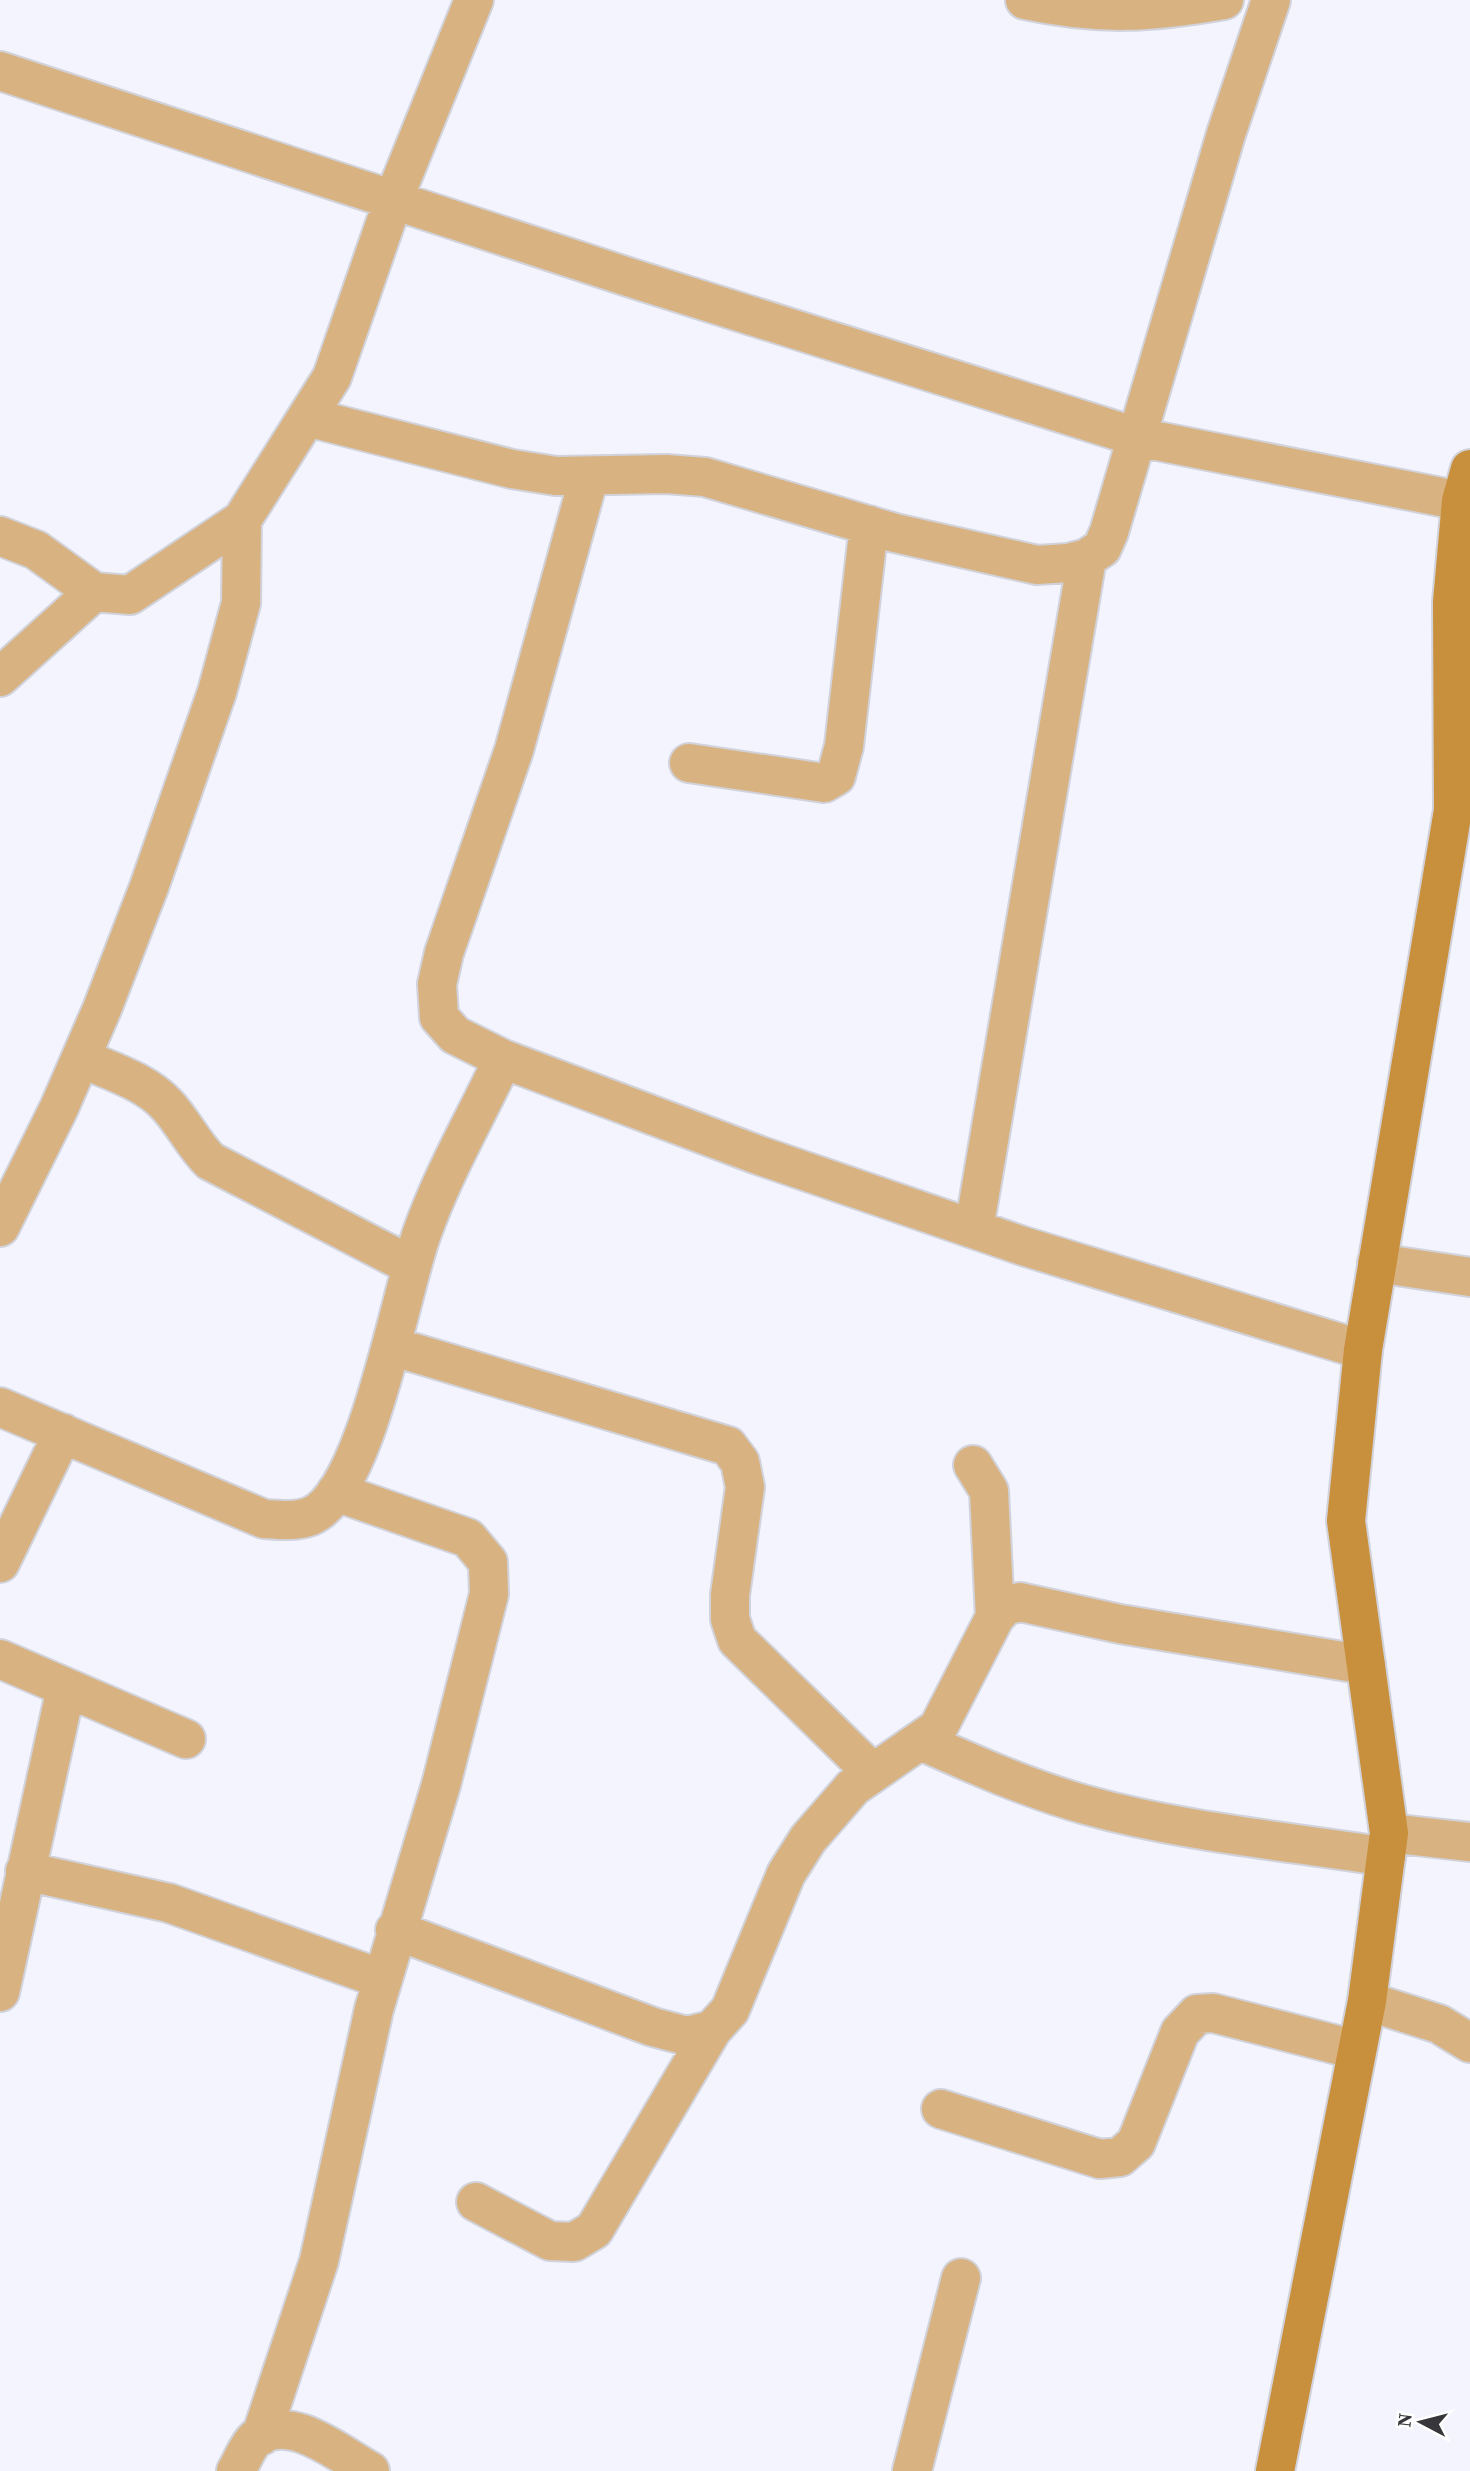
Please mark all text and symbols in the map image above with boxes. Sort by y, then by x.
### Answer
north arrow [1386,2387,1456,2457]
text: N [1390,2411,1418,2428]

